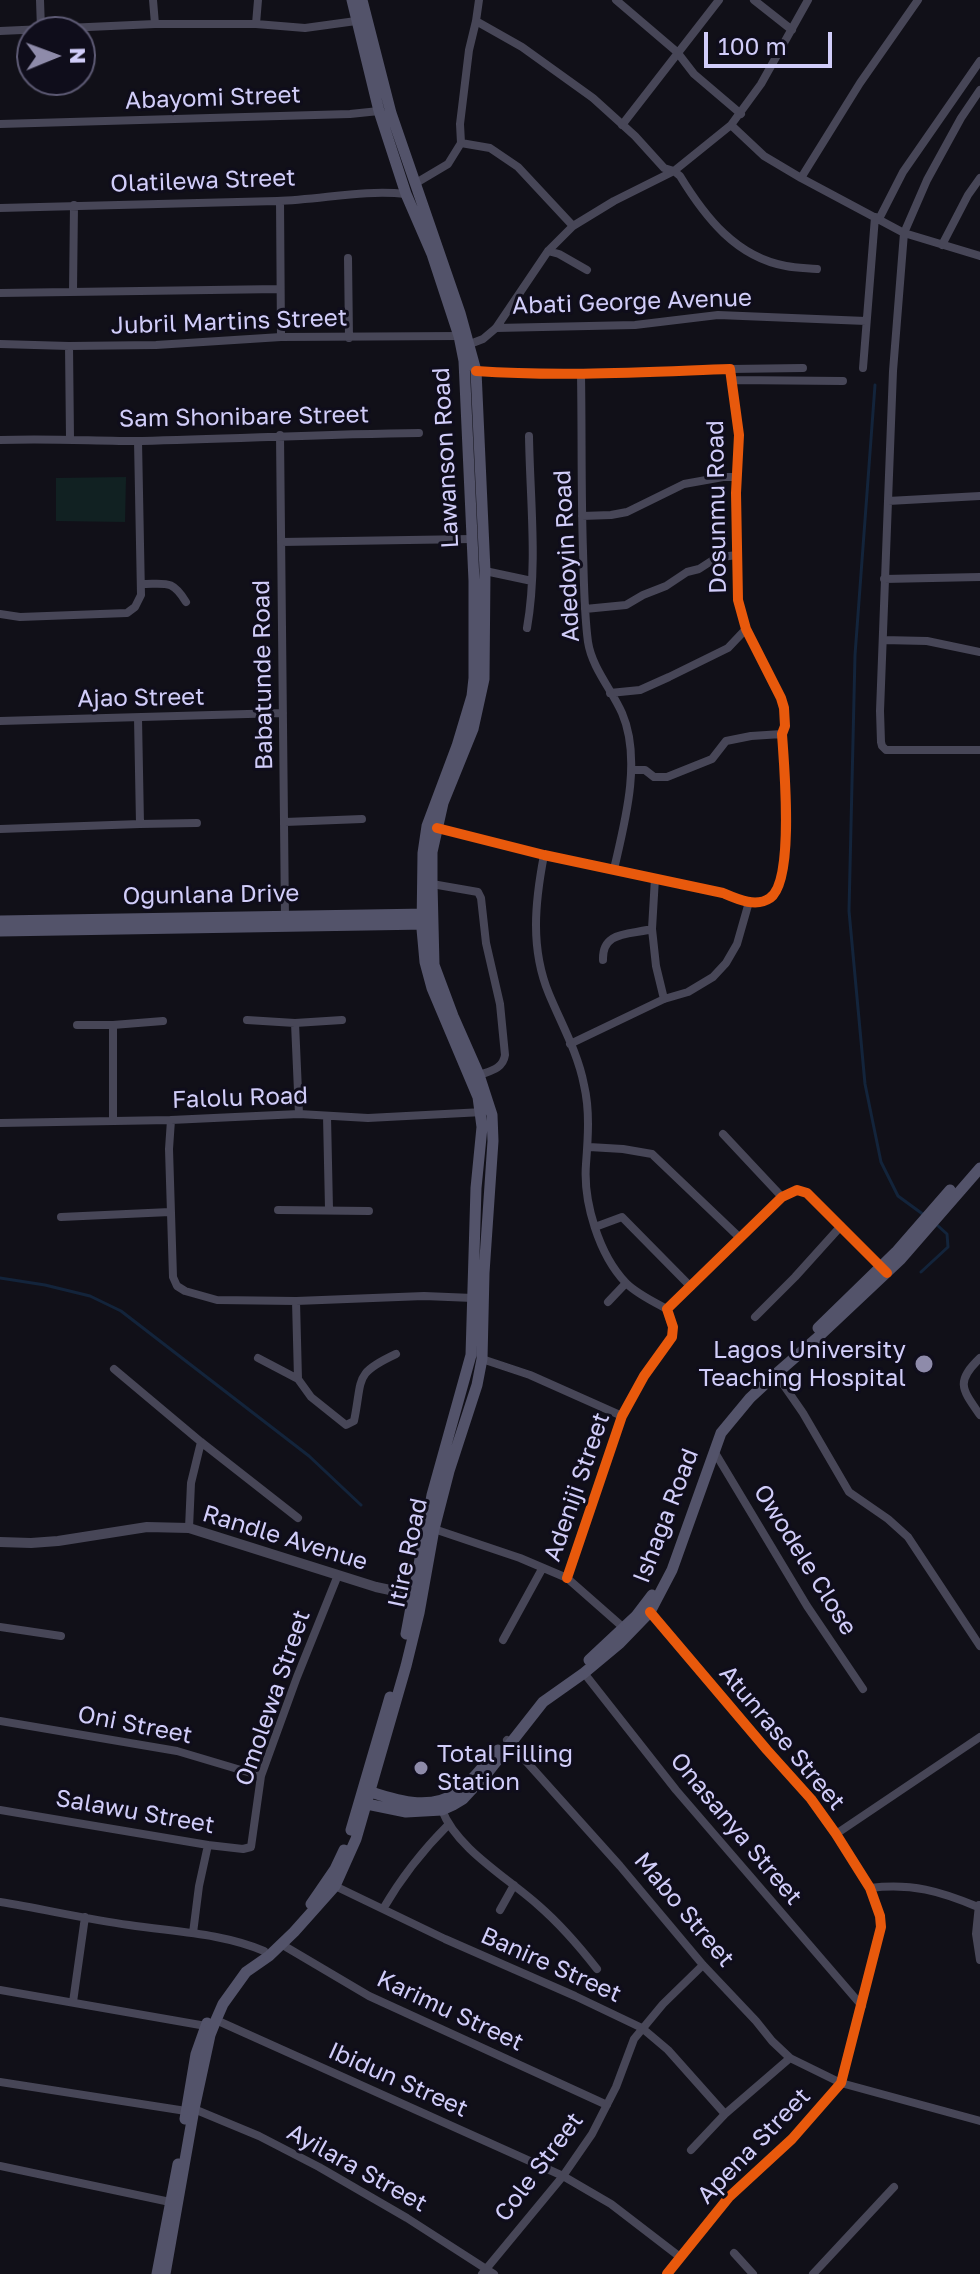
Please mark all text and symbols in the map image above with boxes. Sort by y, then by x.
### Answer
north arrow [16,16,96,96]
scale bar [708,16,836,66]
text: 100 m [718,31,787,60]
text: N [65,47,92,64]
street label: Abayomi Street [125,81,301,115]
street label: Olatilewa Street [110,163,296,199]
street label: Abati George Avenue [512,283,752,321]
street label: Jubril Martins Street [110,303,348,341]
street label: Lawanson Road [427,367,465,549]
street label: Sam Shonibare Street [119,400,369,434]
street label: Dosunmu Road [701,420,733,594]
street label: Adedoyin Road [548,469,586,643]
street label: Babatunde Road [247,580,279,770]
street label: Ajao Street [77,682,205,714]
street label: Ogunlana Drive [122,879,300,911]
street label: Falolu Road [171,1081,309,1115]
place label: Lagos University Teaching Hospital [699,1336,906,1392]
marker: Lagos University Teaching Hospital [913,1353,935,1375]
street label: Adeniji Street [538,1409,616,1565]
street label: Ishaga Road [627,1445,705,1587]
street label: Owodele Close [747,1479,863,1641]
street label: Itire Road [382,1496,434,1610]
street label: Randle Avenue [199,1499,371,1577]
street label: Omolewa Street [229,1606,317,1790]
street label: Atunrase Street [713,1660,851,1816]
street label: Oni Street [75,1700,195,1750]
place label: Total Filling Station [437,1740,573,1796]
street label: Onasanya Street [664,1747,808,1911]
marker: Total Filling Station [412,1759,430,1777]
street label: Salawu Street [53,1784,217,1840]
street label: Mabo Street [628,1847,740,1973]
street label: Banire Street [476,1921,626,2009]
street label: Karimu Street [372,1964,528,2058]
street label: Ibidun Street [324,2036,472,2124]
street label: Apena Street [692,2082,816,2210]
street label: Cole Street [489,2107,589,2227]
street label: Ayilara Street [282,2118,432,2218]

